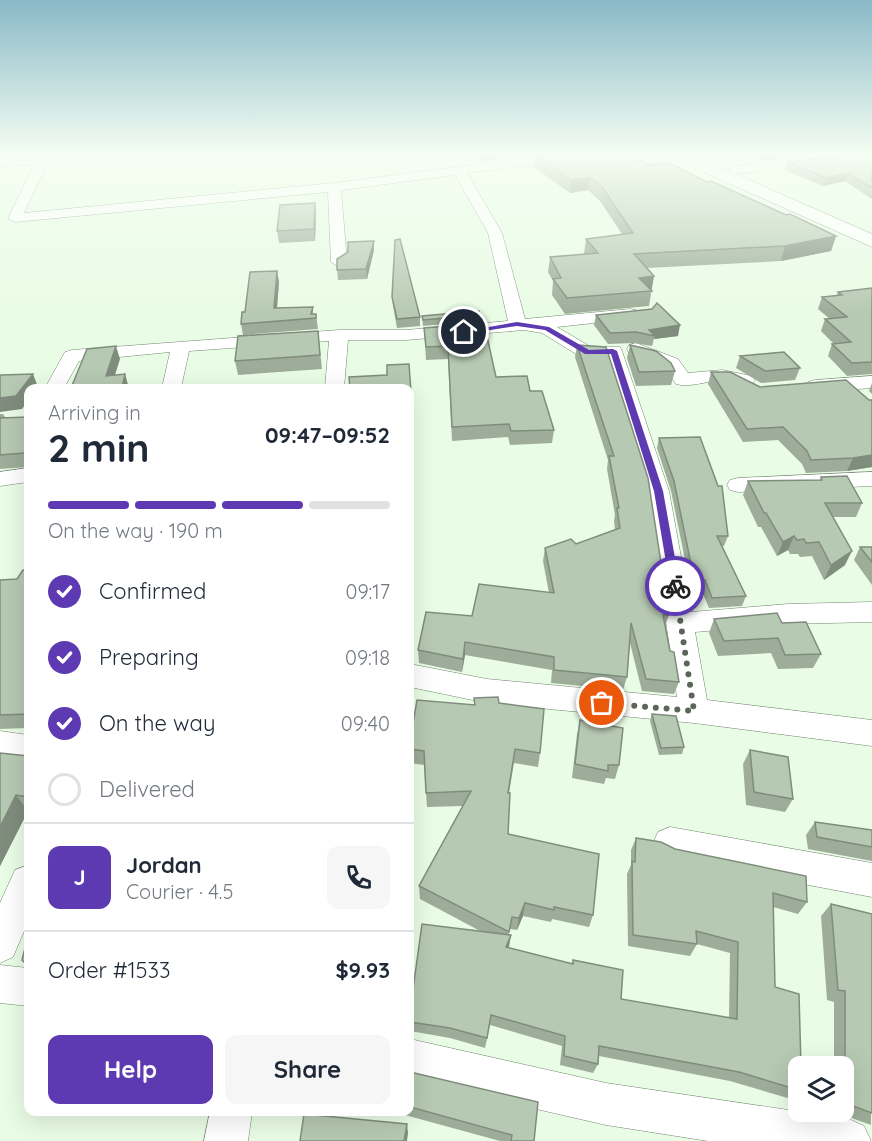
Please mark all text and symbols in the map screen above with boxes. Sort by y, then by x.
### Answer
pin [438,306,489,357]
icon: home [447,315,480,348]
text: Arriving in [48,400,141,425]
text: 09:47–09:52 [265,421,390,449]
text: 2 min [48,423,150,472]
text: On the way · 190 m [48,518,223,543]
courier [645,556,705,616]
icon: bike [659,570,692,603]
icon: check [48,575,81,608]
text: Confirmed [99,577,206,605]
text: 09:17 [346,579,390,604]
icon: check [48,641,81,674]
text: Preparing [99,643,199,671]
text: 09:18 [345,645,390,670]
pin [576,677,627,728]
icon: bag [585,686,618,719]
icon: check [48,707,81,740]
text: On the way [99,709,215,737]
text: 09:40 [341,711,390,736]
text: Delivered [99,775,195,803]
button: phone [327,846,390,909]
text: Jordan [126,851,202,879]
text: J [73,863,86,891]
text: Courier · 4.5 [126,879,233,904]
text: Order #1533 [48,956,171,984]
text: $9.93 [335,956,390,984]
button: Help [48,1035,213,1104]
button: Share [225,1035,390,1104]
map controls [788,1056,854,1122]
button: layers [788,1056,854,1122]

